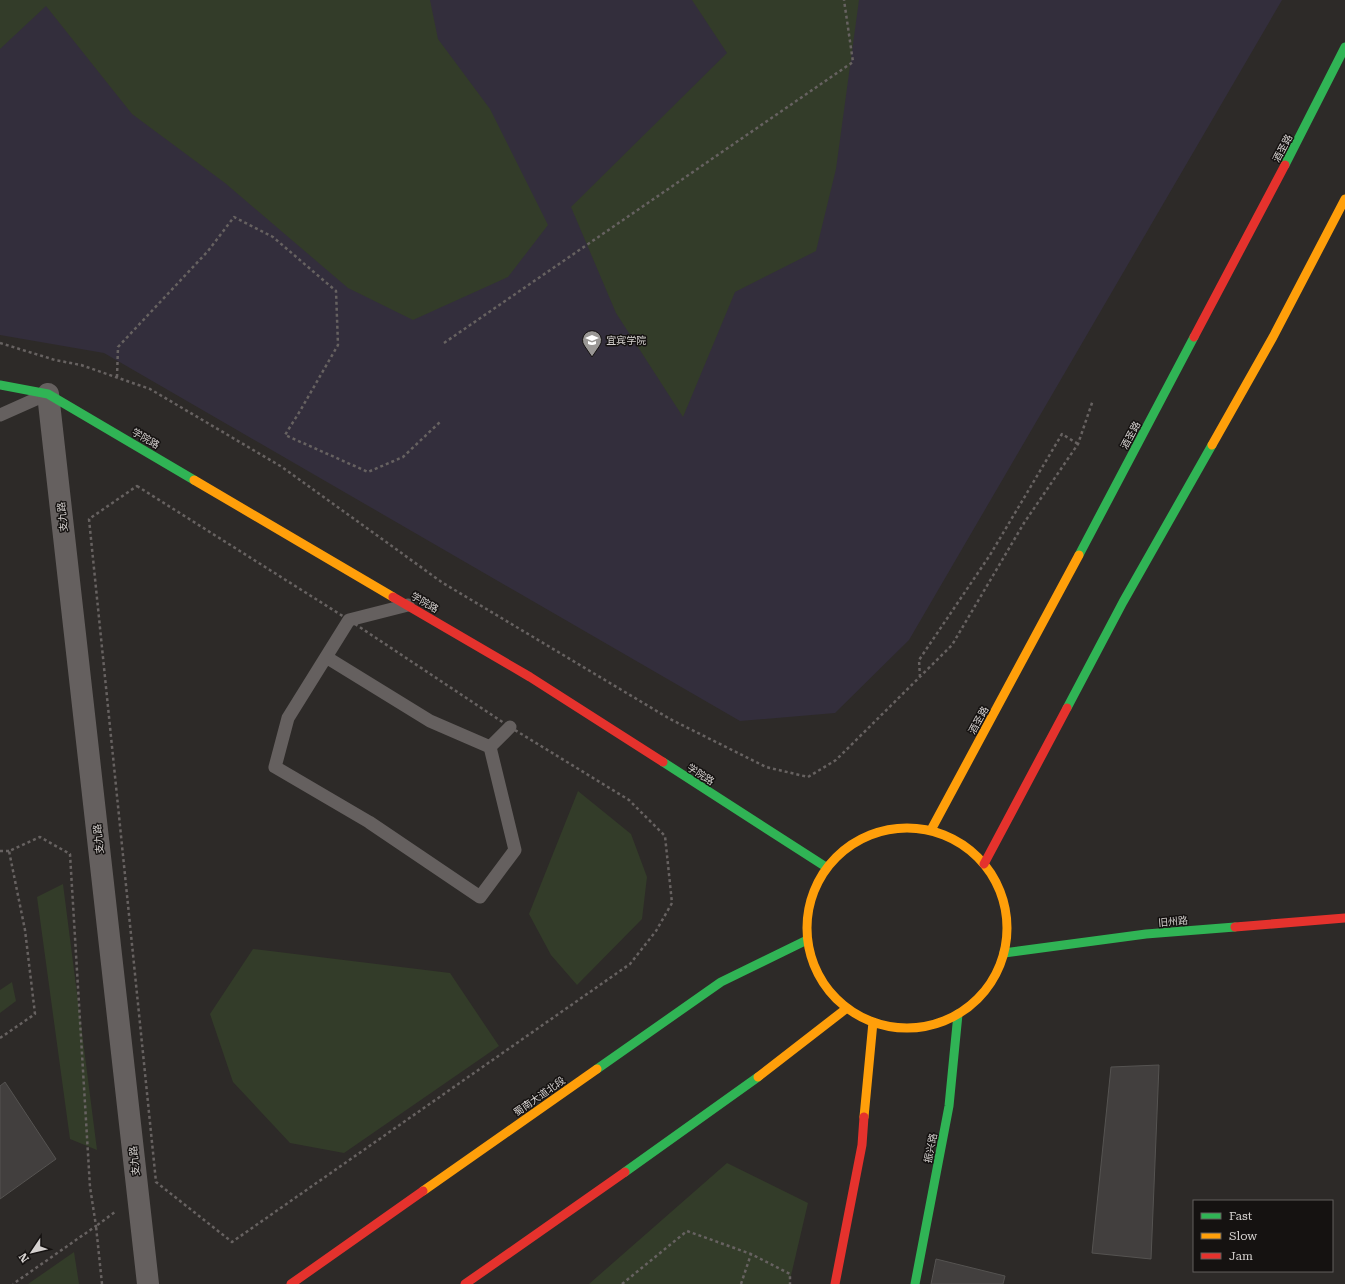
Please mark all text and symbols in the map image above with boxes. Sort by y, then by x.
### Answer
street label: 酒圣路 [1271,132,1294,164]
school or university icon: 宜宾学院 [581,329,603,357]
place label: 宜宾学院 [606,335,646,346]
street label: 酒圣路 [1119,419,1142,451]
street label: 学院路 [130,426,161,451]
street label: 支九路 [55,501,70,532]
street label: 学院路 [409,590,440,615]
street label: 酒圣路 [966,704,991,736]
street label: 学院路 [685,762,716,787]
street label: 支九路 [91,823,106,854]
street label: 旧州路 [1158,915,1188,928]
street label: 蜀南大道北段 [512,1075,567,1118]
street label: 振兴路 [922,1132,939,1164]
street label: 支九路 [127,1145,142,1176]
legend [1193,1200,1333,1272]
text: Fast [1229,1209,1253,1223]
text: Slow [1229,1229,1257,1243]
north arrow [12,1232,52,1272]
text: Jam [1229,1249,1253,1263]
text: N [16,1250,32,1265]

